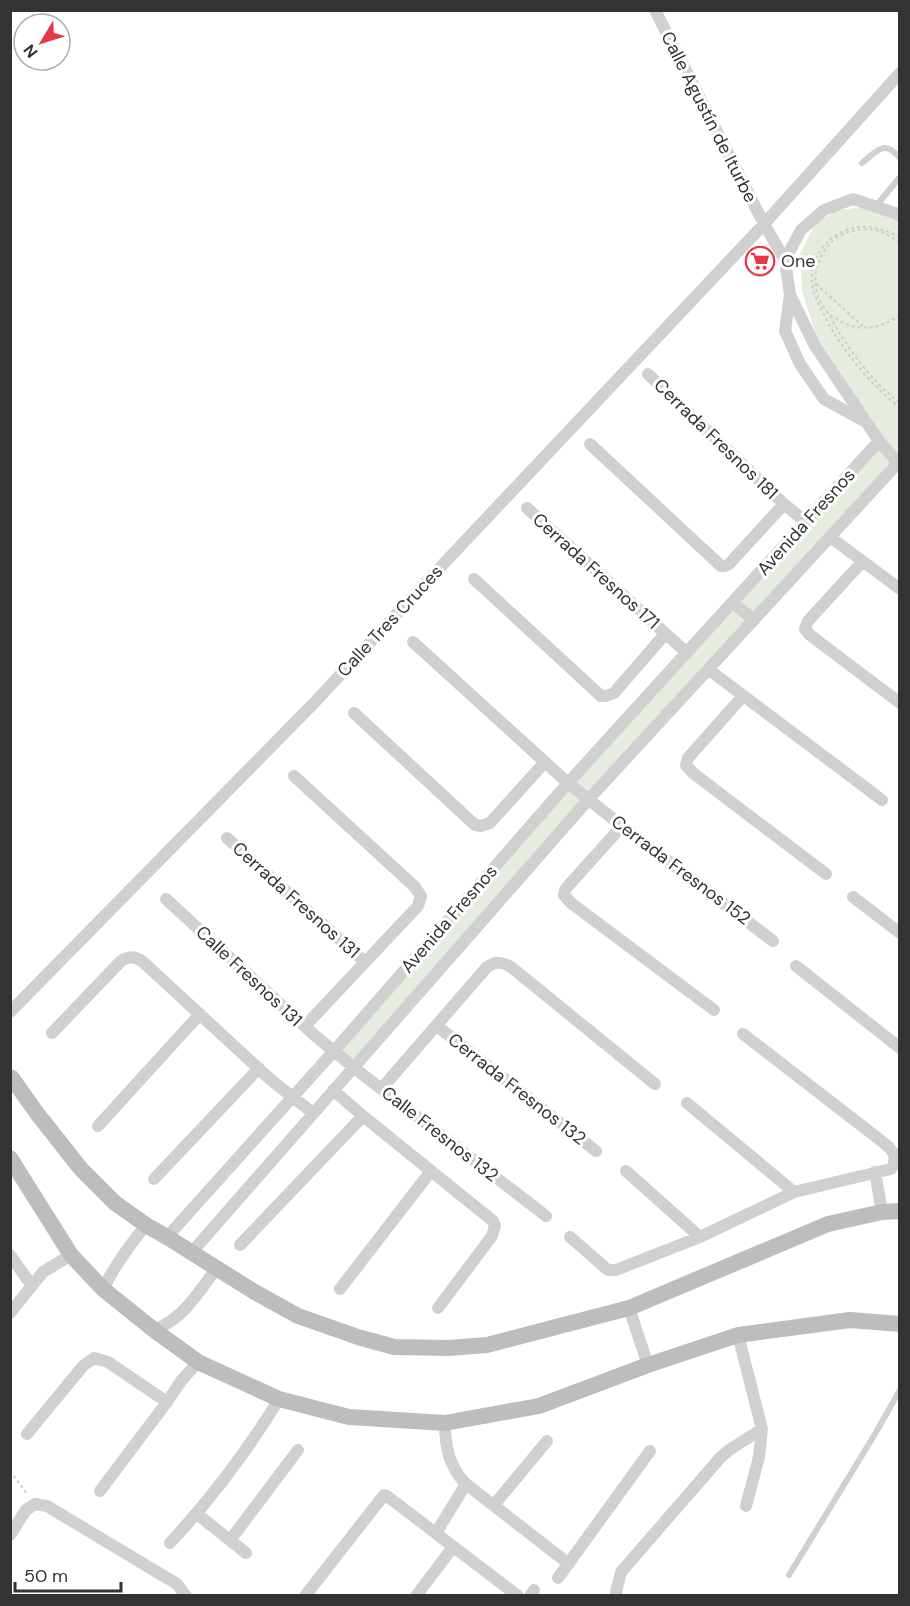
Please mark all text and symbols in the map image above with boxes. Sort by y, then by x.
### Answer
north arrow [12,12,72,72]
street label: Calle Agustín de Iturbe [655,27,763,207]
text: N [19,40,42,62]
supermarket icon: One [744,245,776,277]
place label: One [781,249,816,273]
street label: Cerrada Fresnos 181 [649,373,783,505]
street label: Avenida Fresnos [752,463,860,581]
street label: Cerrada Fresnos 171 [527,508,665,634]
street label: Calle Tres Cruces [332,560,448,682]
street label: Cerrada Fresnos 152 [606,810,756,930]
street label: Cerrada Fresnos 131 [227,836,365,964]
street label: Avenida Fresnos [395,860,503,978]
street label: Calle Fresnos 131 [191,920,307,1032]
street label: Cerrada Fresnos 132 [443,1028,591,1150]
street label: Calle Fresnos 132 [377,1081,503,1187]
scale bar [15,1555,122,1593]
text: 50 m [24,1564,68,1588]

